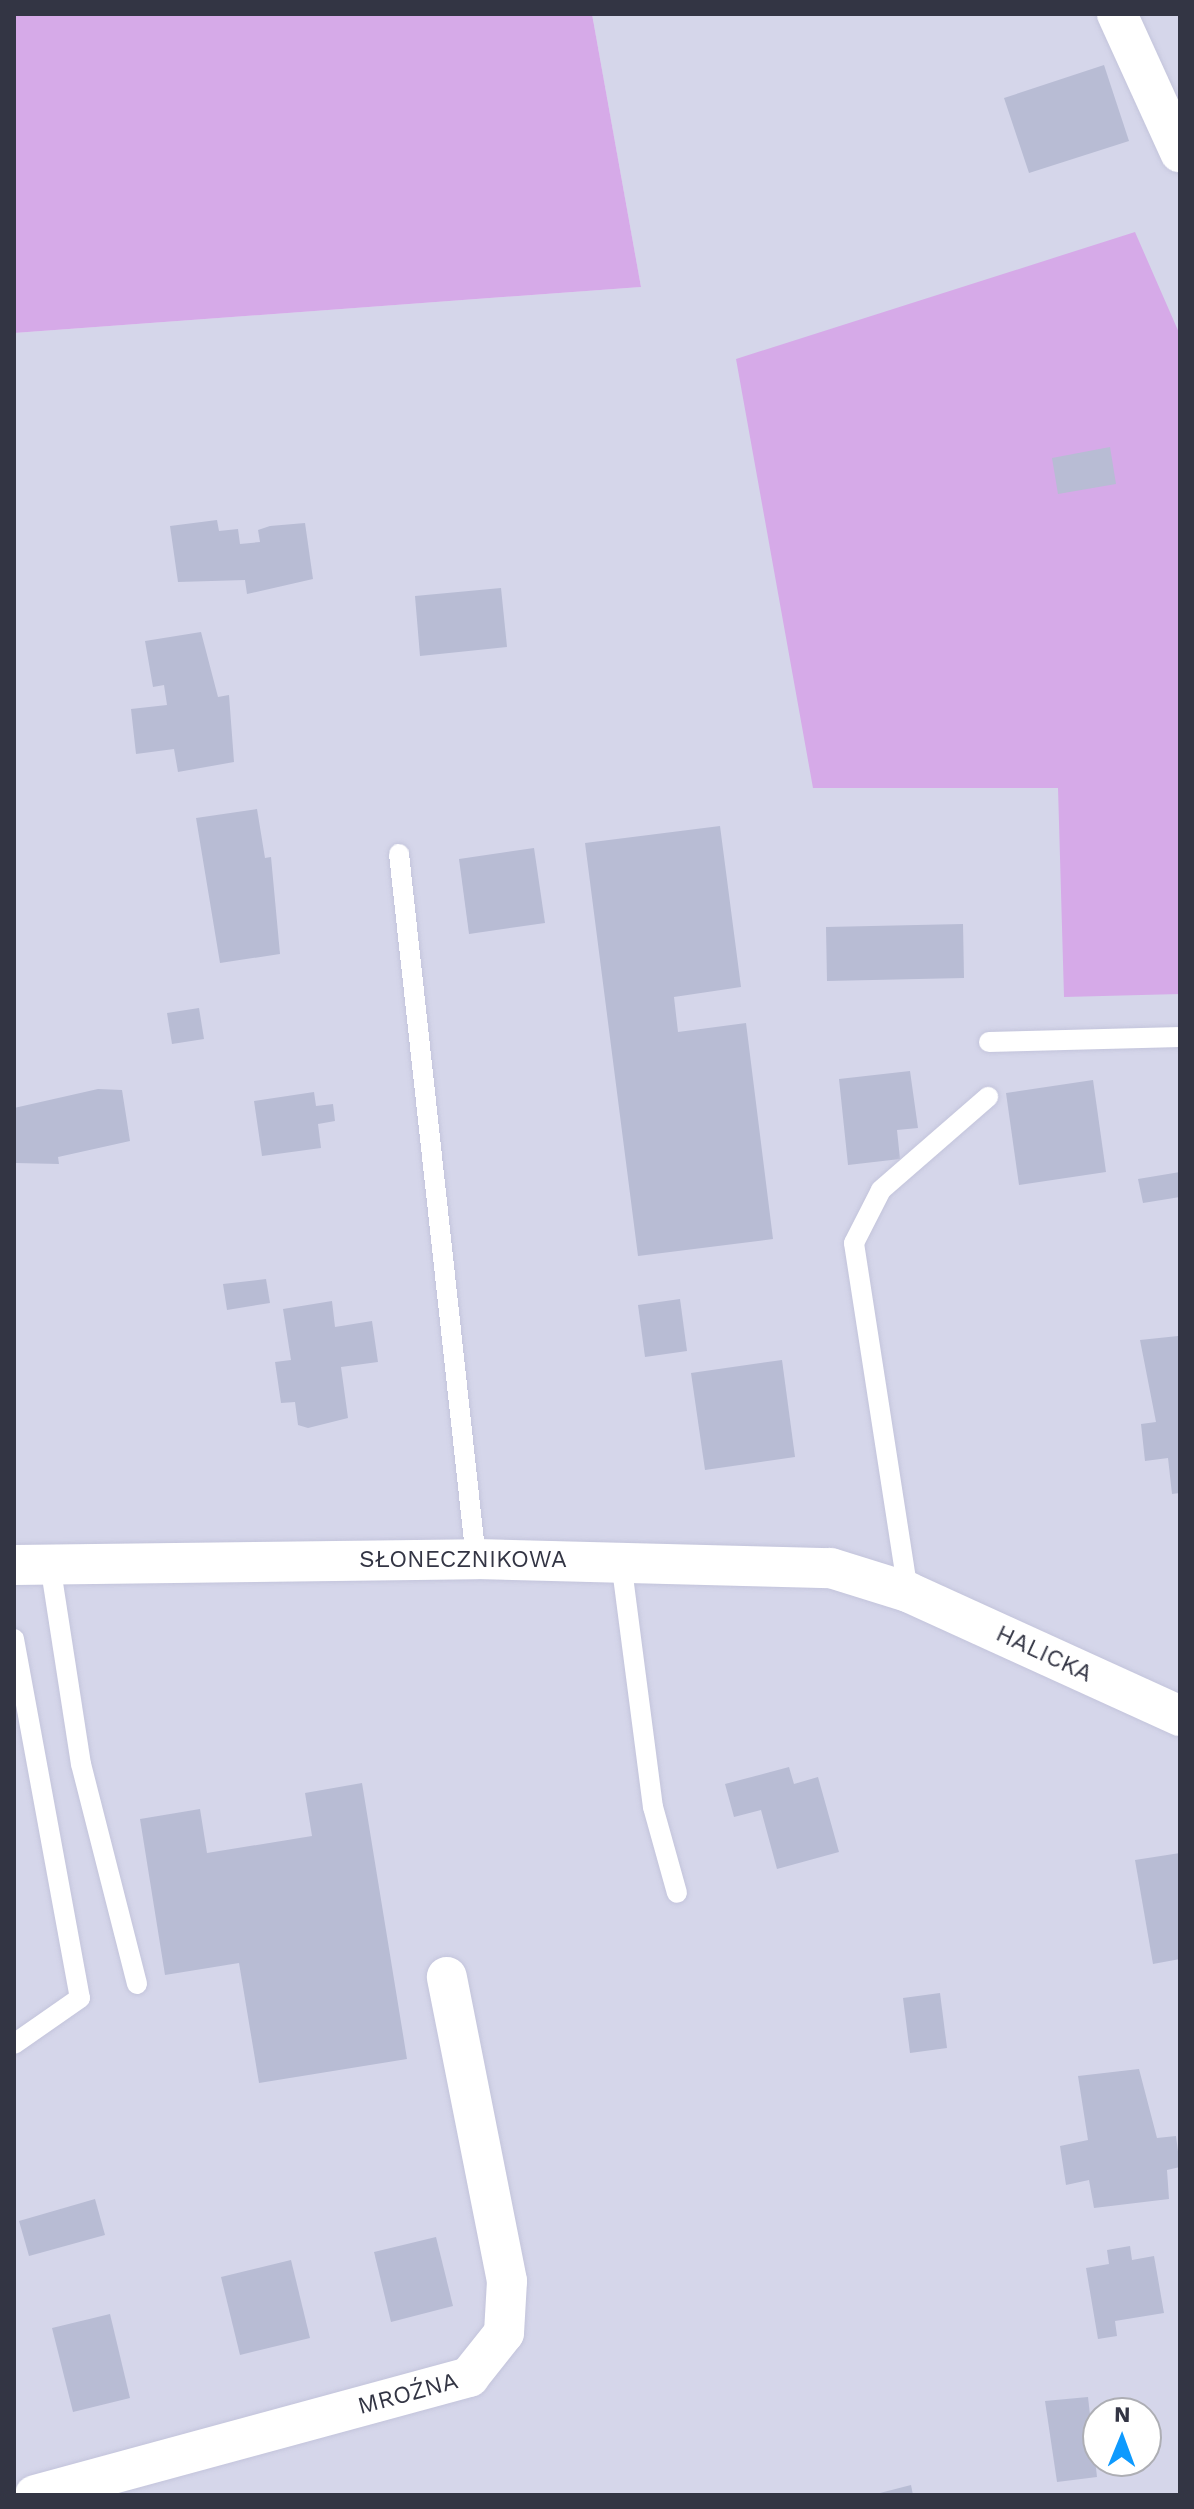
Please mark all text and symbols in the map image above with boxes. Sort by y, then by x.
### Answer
street label: SŁONECZNIKOWA [359,1546,567,1574]
street label: HALICKA [991,1619,1097,1689]
street label: MROŹNA [355,2367,461,2421]
north arrow [1082,2397,1162,2477]
text: N [1114,2402,1131,2427]

